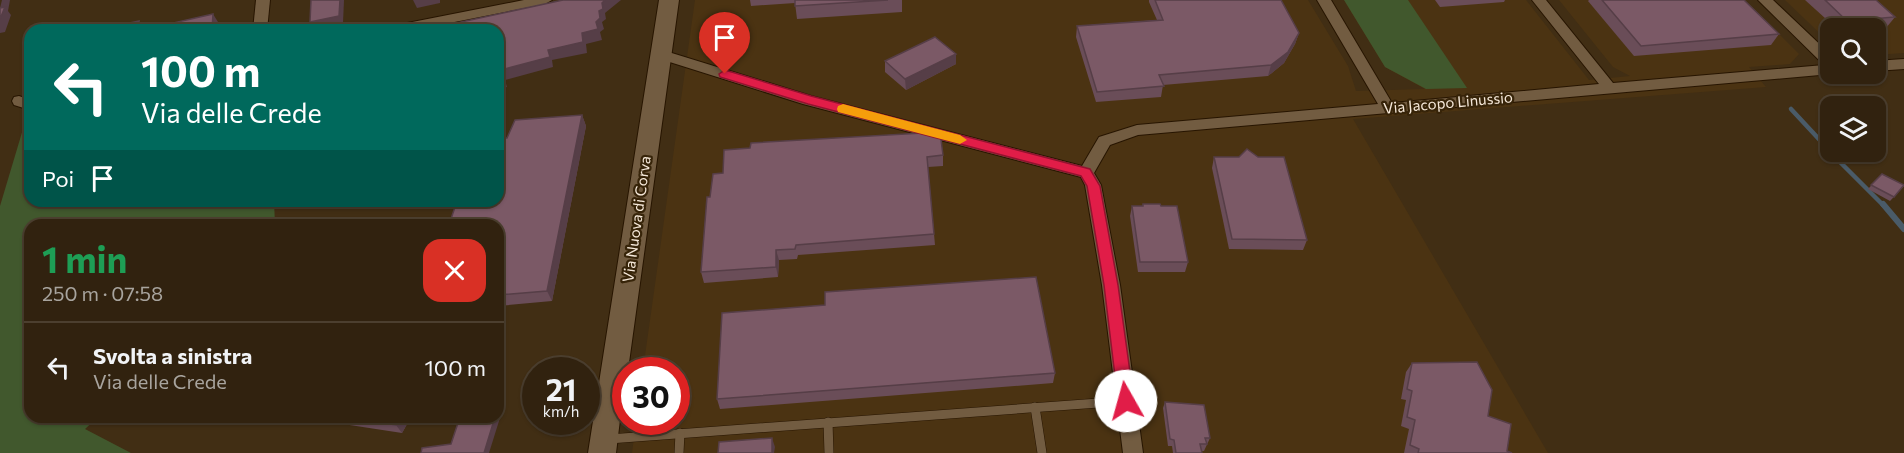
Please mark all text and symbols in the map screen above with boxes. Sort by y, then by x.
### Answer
pin [699,12,750,74]
map controls [1820,18,1886,162]
button: search [1820,18,1886,84]
icon: arrive [708,21,741,54]
text: 100 m [141,44,261,96]
icon: left [42,48,120,126]
street label: Via Jacopo Linussio [1382,87,1514,117]
text: Via delle Crede [141,96,322,129]
button: layers [1820,96,1886,162]
street label: Via Nuova di Corva [618,155,654,283]
icon: arrive [86,162,119,195]
text: Poi [42,165,74,192]
text: 1 min [42,236,127,280]
button: close [423,239,486,302]
text: 250 m · 07:58 [42,281,163,305]
text: Svolta a sinistra [93,342,252,369]
icon: left [42,351,75,384]
text: 100 m [424,354,486,381]
speed limit sign: 30 [612,357,690,435]
text: Via delle Crede [93,369,227,393]
position arrow [1094,369,1158,433]
text: 21 [546,370,576,407]
text: km/h [543,402,579,420]

